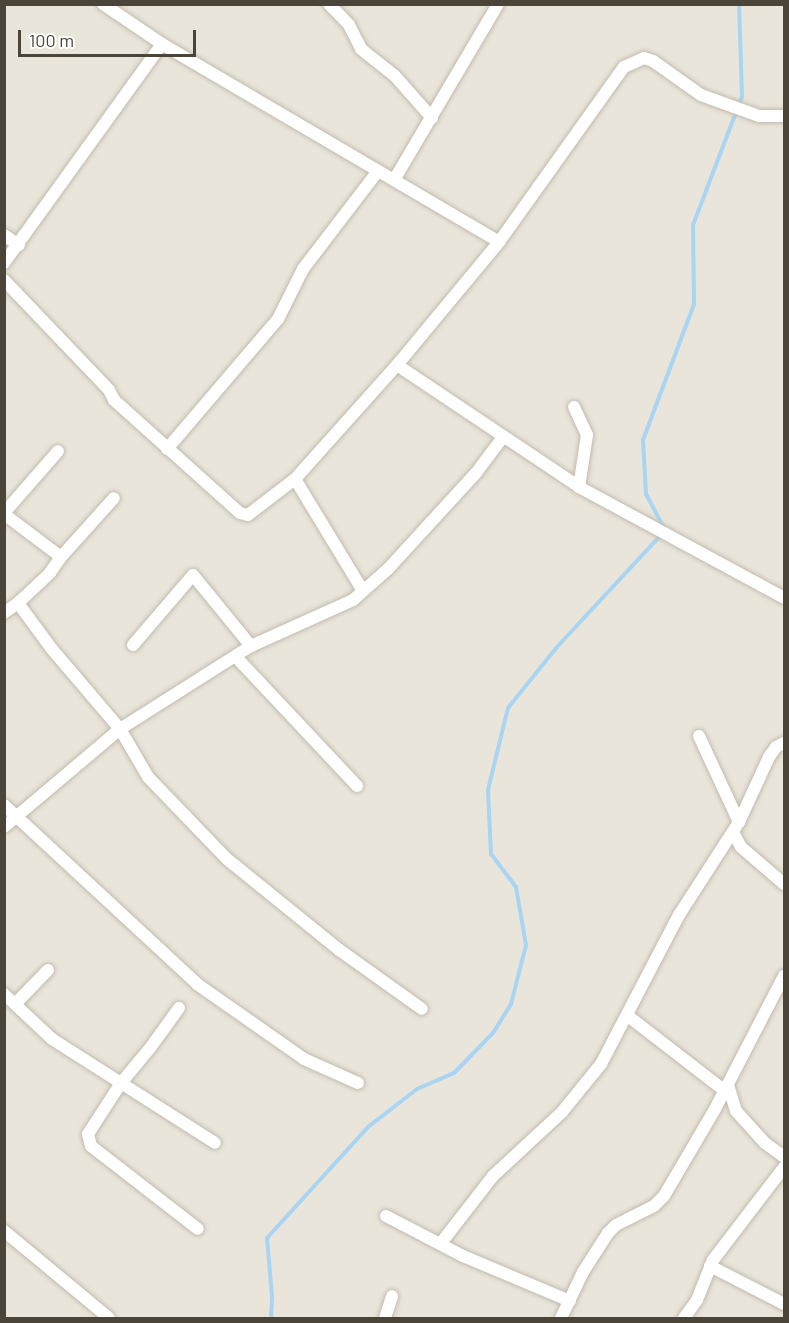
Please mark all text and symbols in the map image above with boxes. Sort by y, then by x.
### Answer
scale bar [21,18,200,56]
text: 100 m [29,29,74,51]

